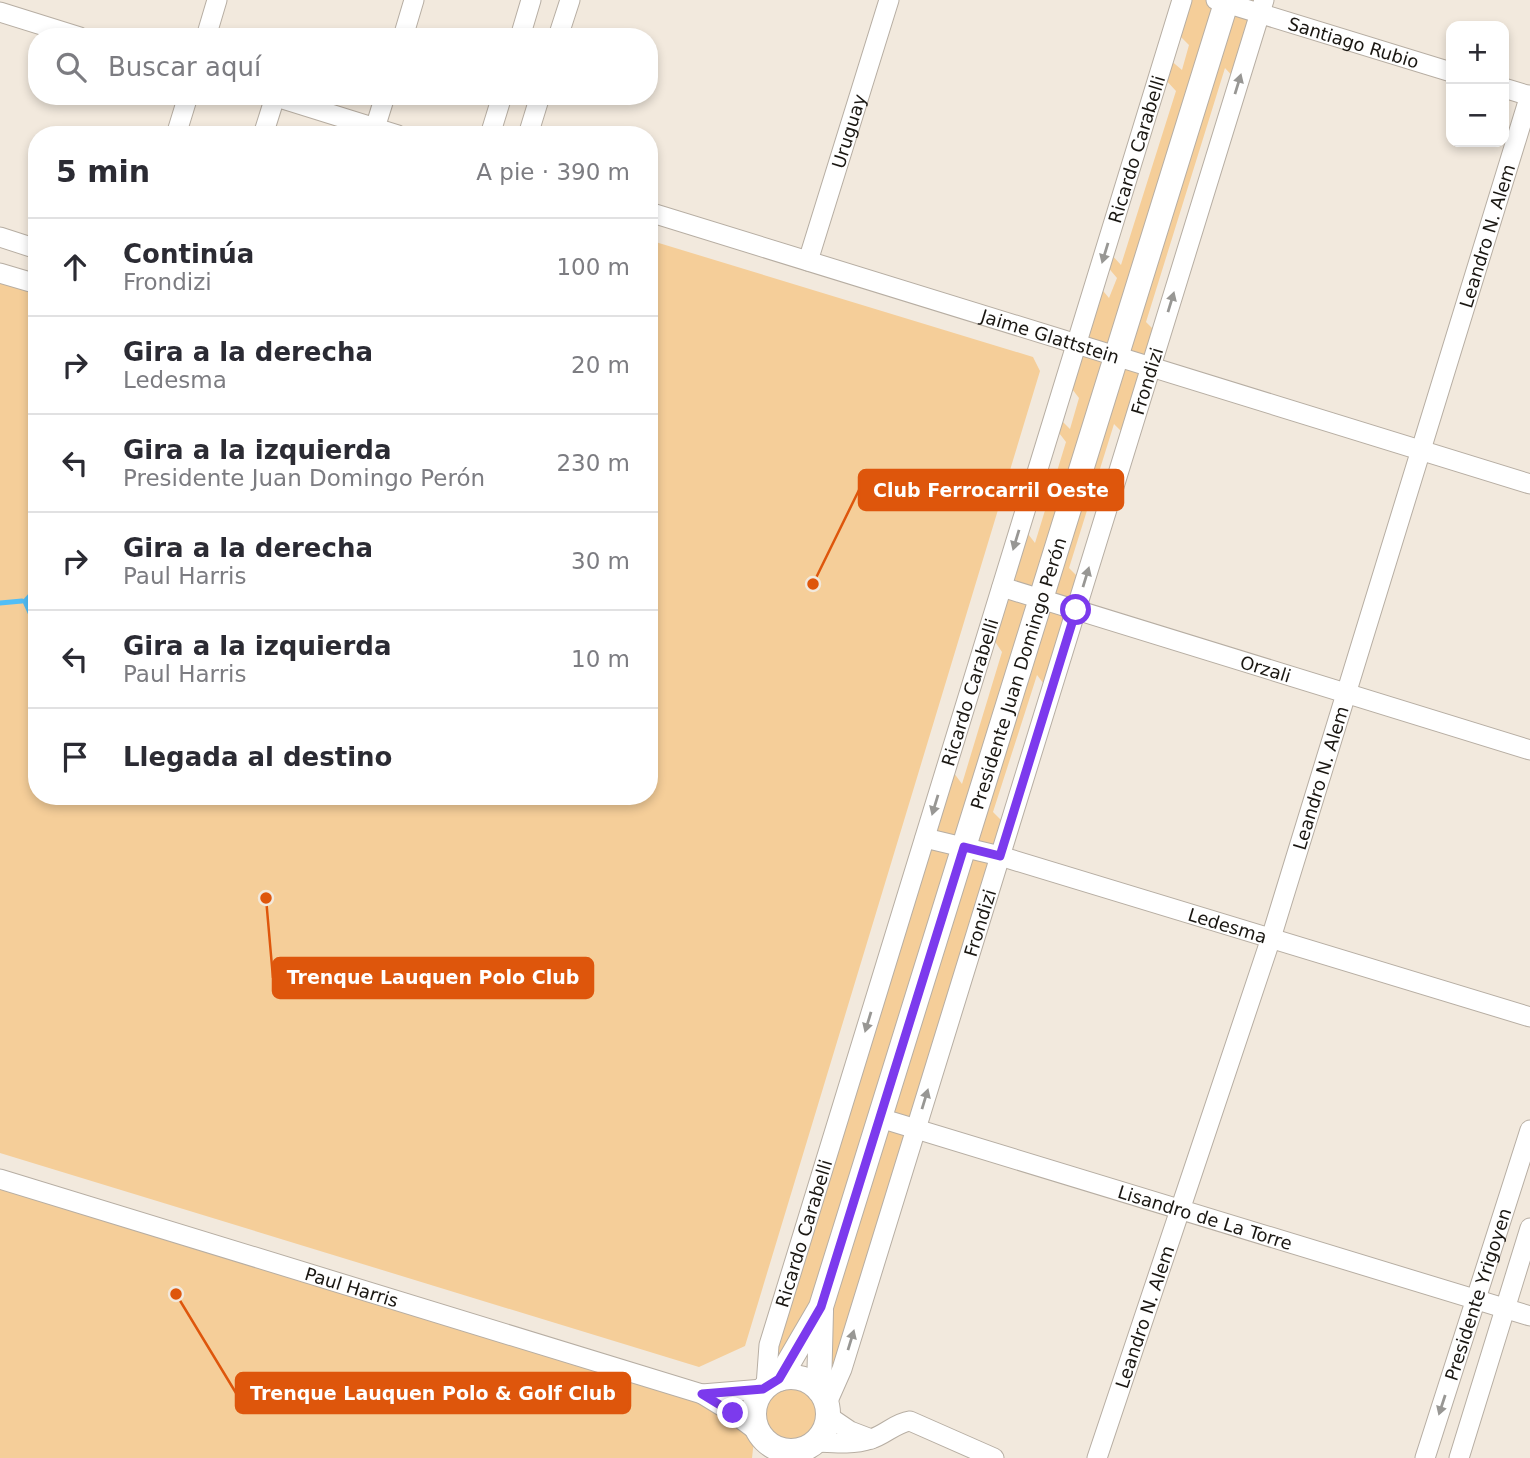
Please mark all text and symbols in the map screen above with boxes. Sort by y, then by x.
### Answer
street label: Santiago Rubio [1286,12,1422,72]
map controls [1446,21,1509,147]
button: + [1446,21,1509,84]
search box [28,28,658,105]
icon: search [52,48,90,86]
text: Buscar aquí [108,52,261,82]
street label: Ricardo Carabelli [1104,73,1169,226]
one-way arrow [1233,74,1244,95]
button: − [1446,84,1509,147]
street label: Uruguay [827,91,870,171]
text: 5 min [56,154,150,189]
text: A pie · 390 m [476,159,630,185]
street label: Leandro N. Alem [1455,161,1519,310]
text: Continúa [123,239,254,269]
one-way arrow [1099,242,1109,263]
icon: ahead [56,248,94,286]
text: 100 m [556,254,630,280]
text: Frondizi [123,269,212,295]
one-way arrow [1166,291,1177,312]
street label: Jaime Glattstein [978,304,1122,367]
text: Gira a la derecha [123,337,373,367]
street label: Frondizi [1126,345,1167,417]
icon: right [56,346,94,384]
text: 20 m [571,352,630,378]
text: Ledesma [123,367,227,393]
text: Gira a la izquierda [123,435,391,465]
icon: left [56,444,94,482]
text: 230 m [556,450,630,476]
text: Presidente Juan Domingo Perón [123,465,485,491]
callout: Club Ferrocarril Oeste [859,470,1123,510]
text: Club Ferrocarril Oeste [873,479,1109,501]
one-way arrow [1010,530,1021,551]
text: Gira a la derecha [123,533,373,563]
street label: Presidente Juan Domingo Perón [966,535,1070,812]
icon: right [56,542,94,580]
text: 30 m [571,548,630,574]
text: Paul Harris [123,563,246,589]
one-way arrow [1082,566,1092,587]
route start [1060,594,1091,625]
street label: Ricardo Carabelli [937,616,1002,769]
text: Gira a la izquierda [123,631,391,661]
icon: left [56,640,94,678]
text: 10 m [571,646,630,672]
street label: Orzali [1238,651,1294,686]
text: Paul Harris [123,661,246,687]
street label: Leandro N. Alem [1288,703,1352,852]
icon: arrive [56,738,94,776]
text: Llegada al destino [123,742,392,772]
one-way arrow [929,794,940,815]
street label: Frondizi [959,887,1000,959]
street label: Ledesma [1186,903,1270,947]
callout: Trenque Lauquen Polo Club [273,958,593,998]
text: Trenque Lauquen Polo Club [287,966,579,988]
one-way arrow [863,1012,873,1033]
one-way arrow [921,1088,931,1109]
street label: Ricardo Carabelli [771,1157,836,1310]
street label: Lisandro de La Torre [1115,1181,1295,1254]
street label: Presidente Yrigoyen [1440,1205,1515,1383]
street label: Leandro N. Alem [1111,1243,1178,1391]
street label: Paul Harris [303,1263,401,1311]
one-way arrow [847,1329,857,1350]
callout: Trenque Lauquen Polo & Golf Club [236,1373,630,1413]
text: Trenque Lauquen Polo & Golf Club [250,1382,616,1404]
one-way arrow [1436,1395,1447,1416]
route end [717,1397,748,1428]

